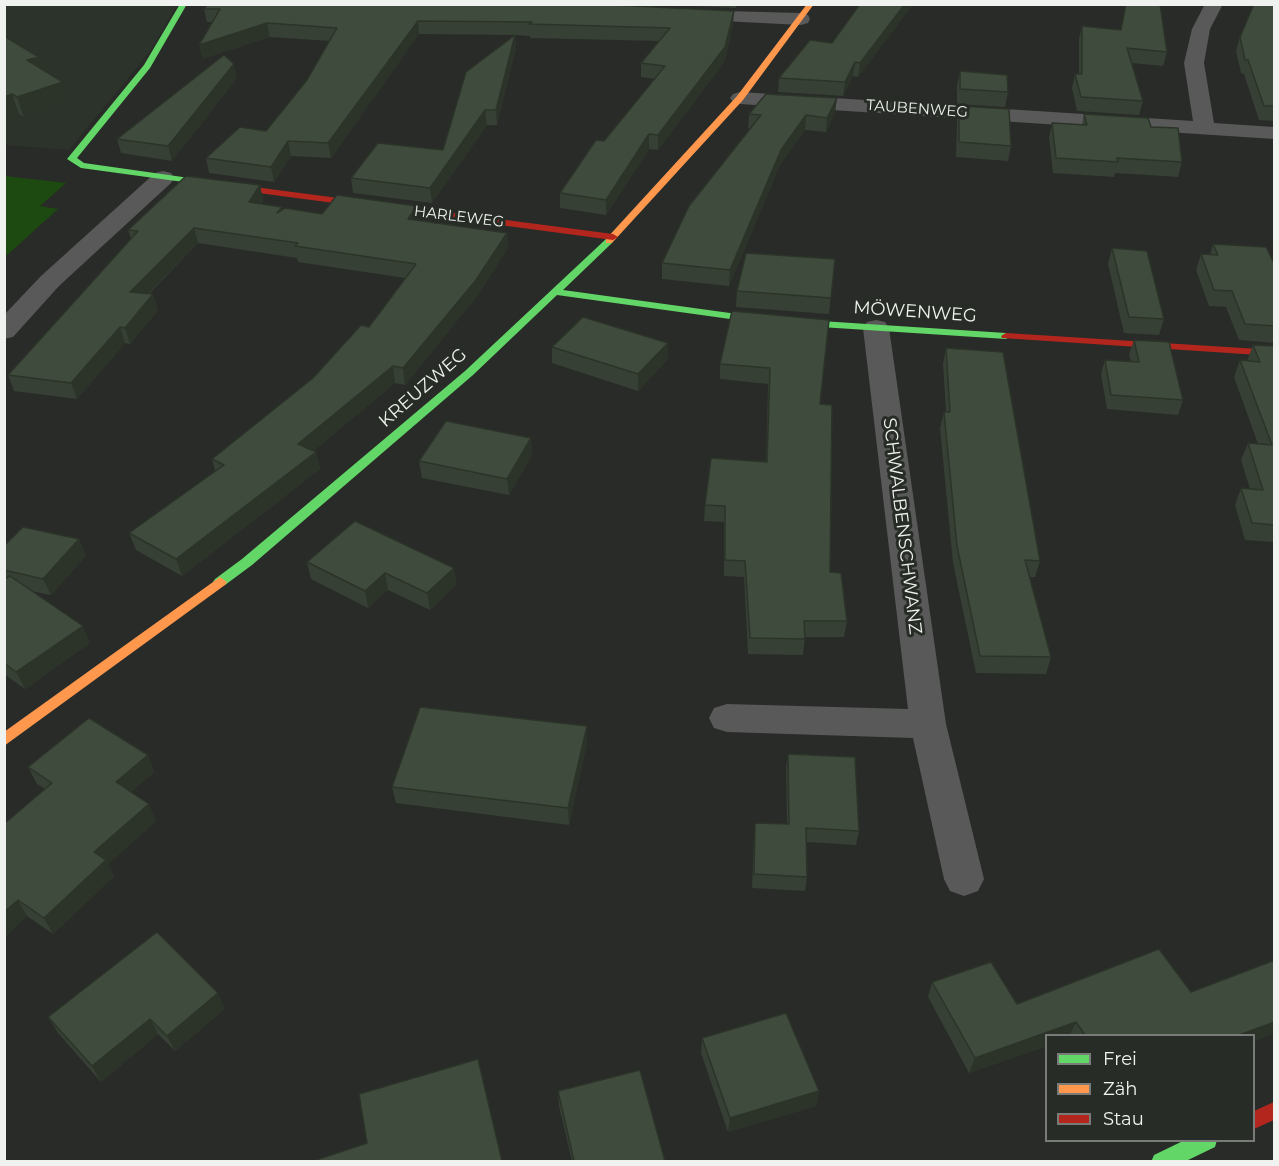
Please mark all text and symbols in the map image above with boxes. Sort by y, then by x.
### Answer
street label: TAUBENWEG [866,96,968,122]
street label: HARLEWEG [413,203,505,231]
street label: MÖWENWEG [853,297,977,327]
street label: KREUZWEG [375,344,471,432]
street label: SCHWALBENSCHWANZ [878,416,926,636]
legend [1045,1034,1255,1142]
text: Frei [1103,1048,1137,1070]
text: Zäh [1103,1078,1138,1100]
text: Stau [1103,1108,1144,1130]

